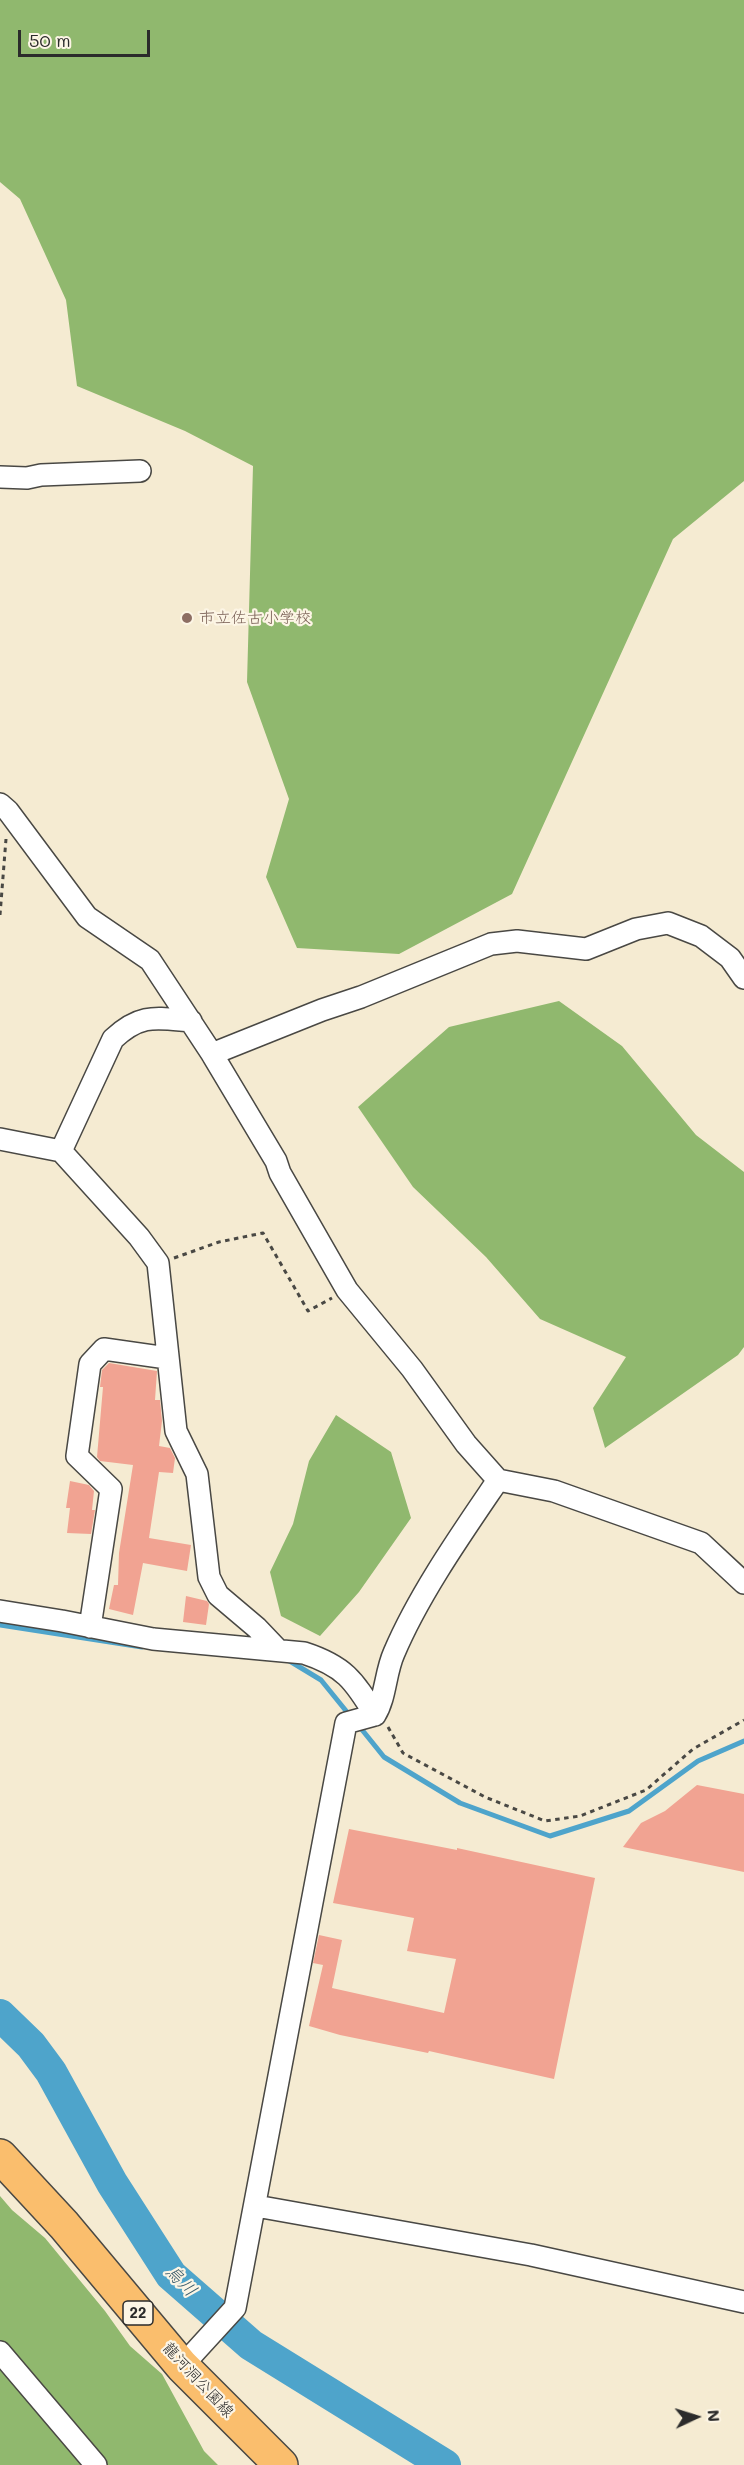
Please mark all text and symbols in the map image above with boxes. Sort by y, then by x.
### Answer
scale bar [21,18,153,56]
text: 50 m [29,28,71,52]
place label: 市立佐古小学校 [199,608,311,628]
marker: 市立佐古小学校 [180,611,194,625]
water label: 烏川 [161,2261,201,2301]
road number: 22 [123,2301,153,2325]
street label: 龍河洞公園線 [158,2338,238,2422]
north arrow [666,2387,726,2447]
text: N [704,2409,725,2423]

